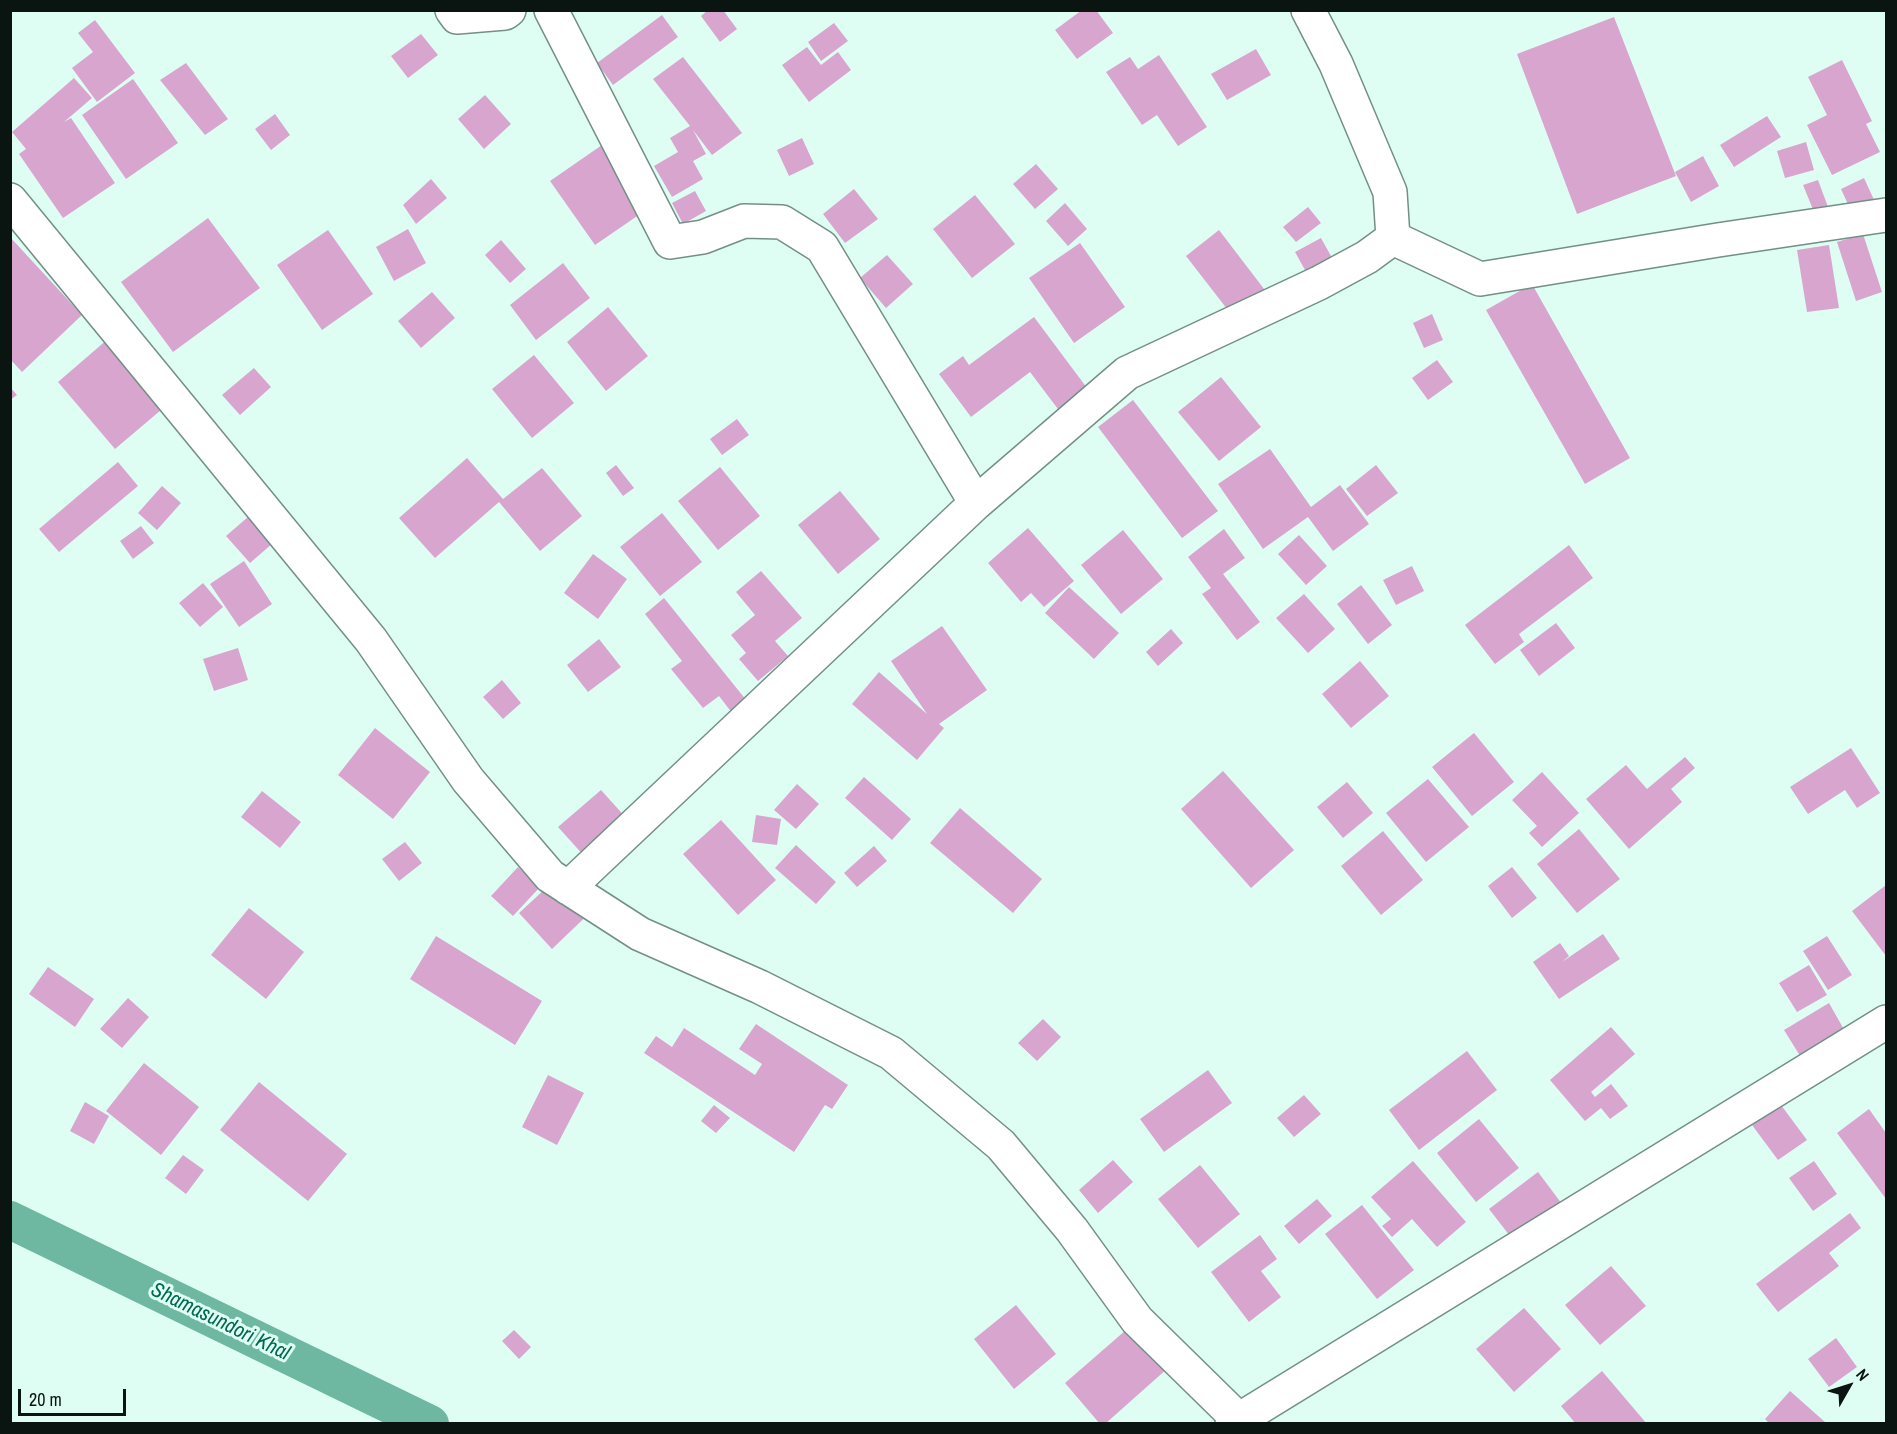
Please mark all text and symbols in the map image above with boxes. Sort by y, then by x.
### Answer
water label: Shamasundori Khal [147,1278,293,1366]
north arrow [1819,1356,1879,1416]
text: N [1851,1364,1875,1385]
scale bar [21,1377,129,1415]
text: 20 m [29,1387,62,1412]

